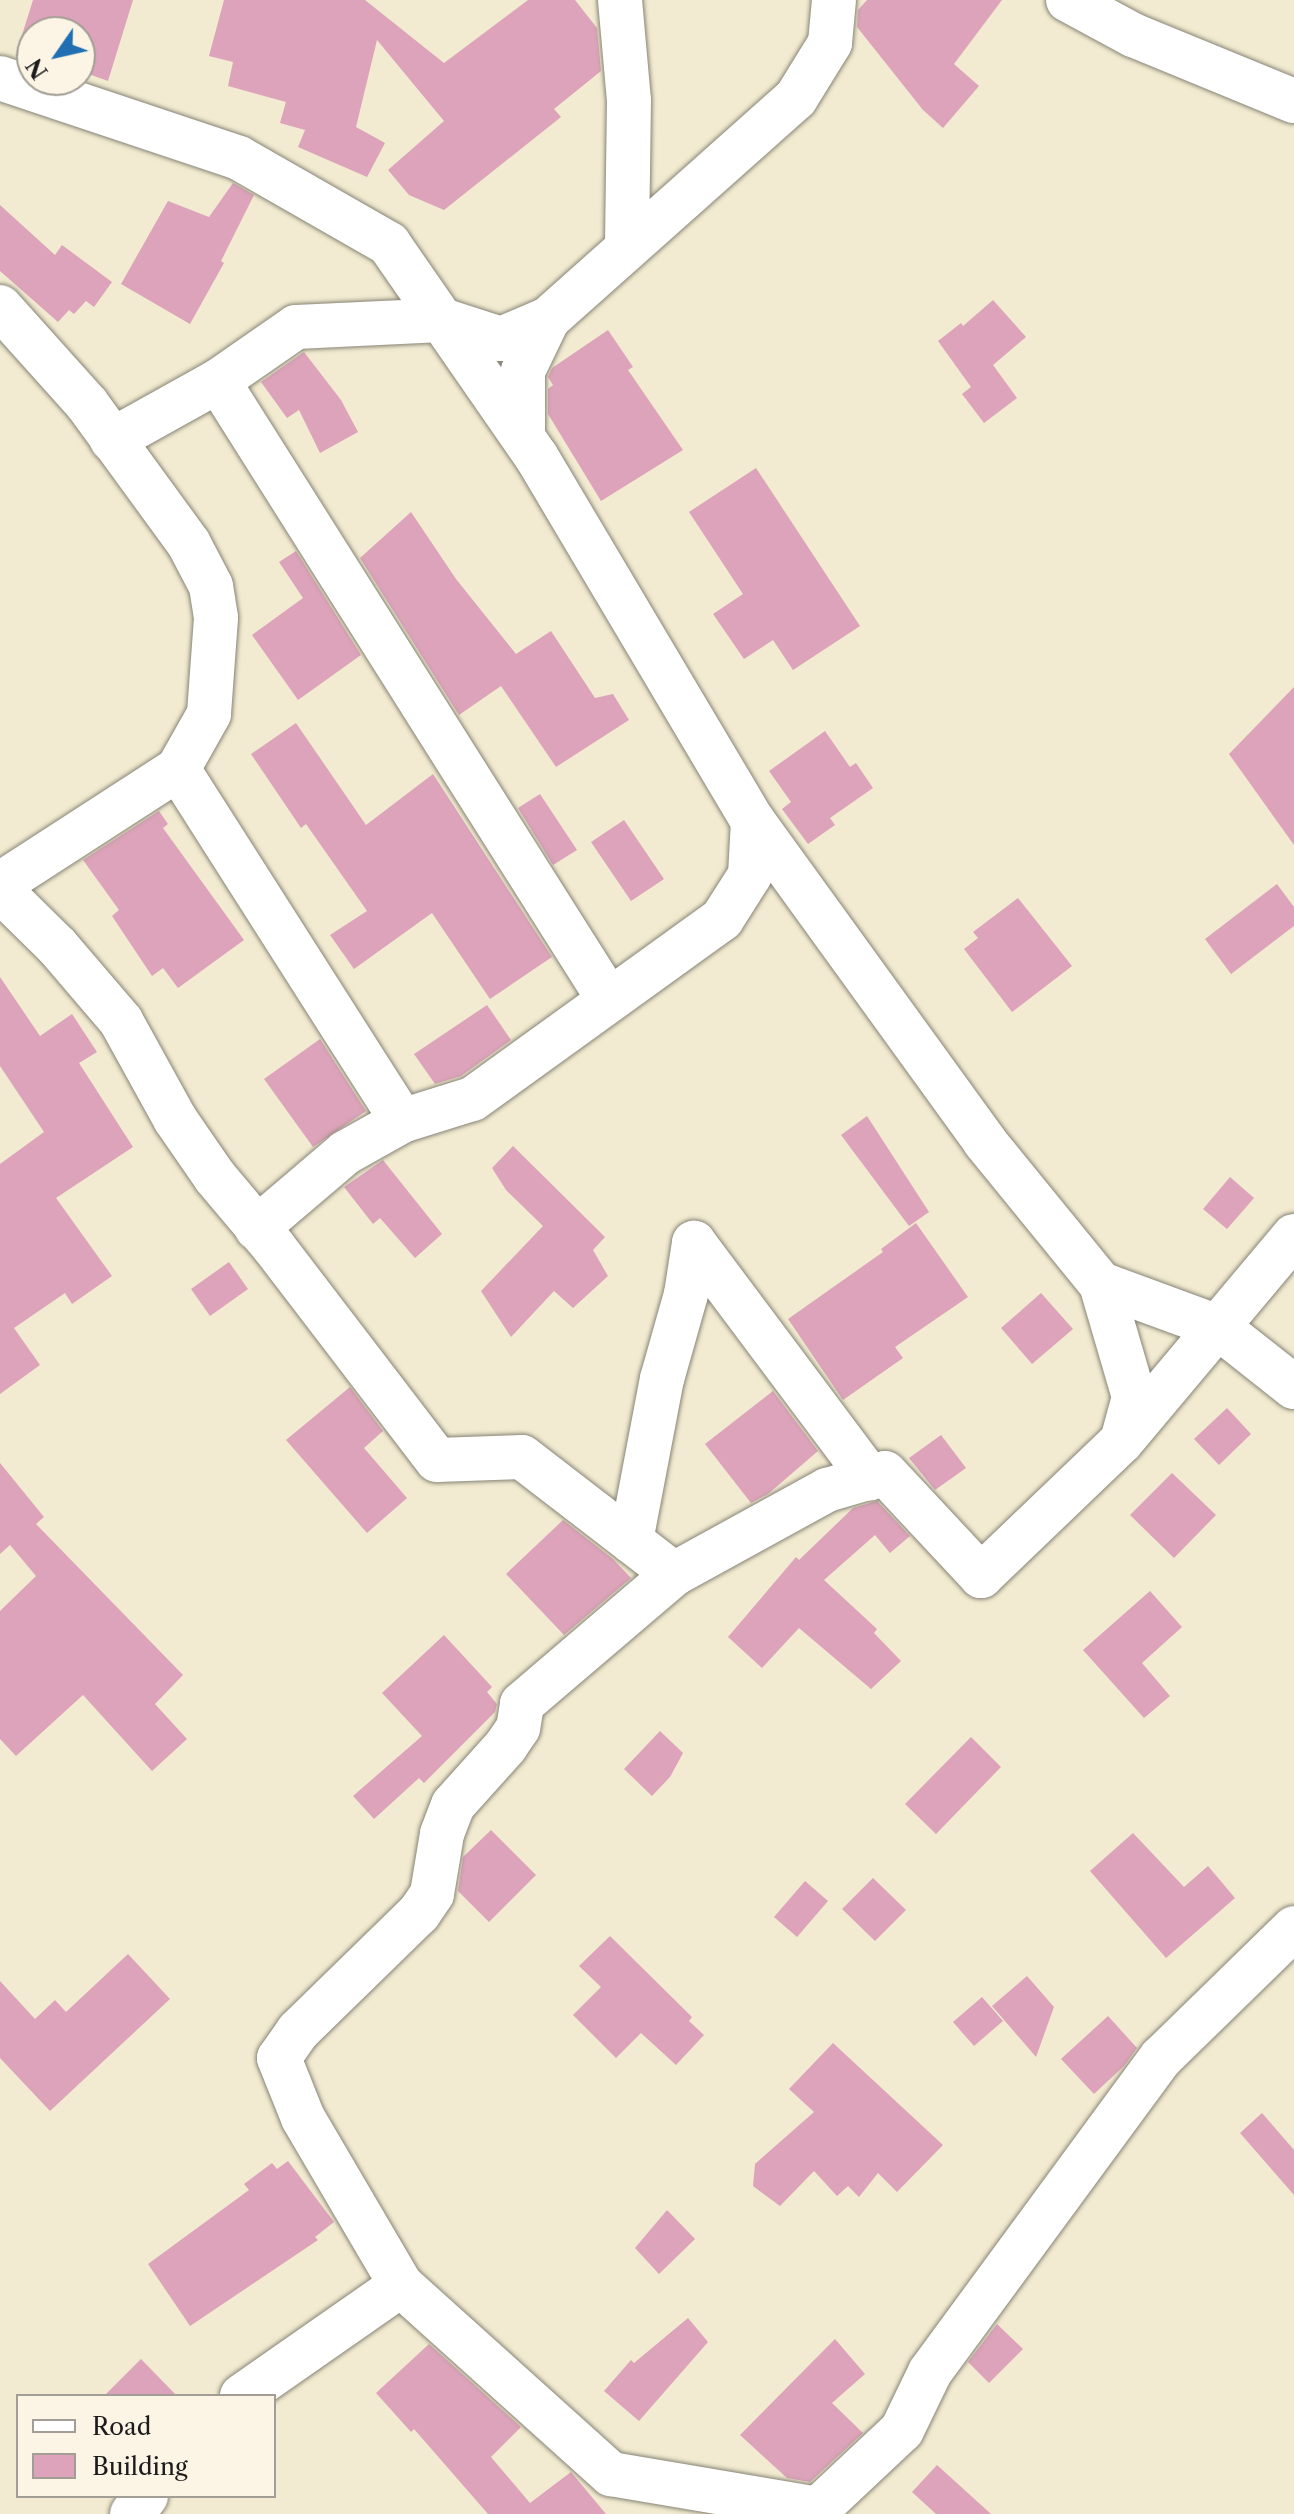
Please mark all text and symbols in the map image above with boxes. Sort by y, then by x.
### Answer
north arrow [16,16,96,96]
text: N [21,53,54,84]
legend [16,2394,276,2498]
text: Road [92,2412,151,2441]
text: Building [92,2452,188,2481]

